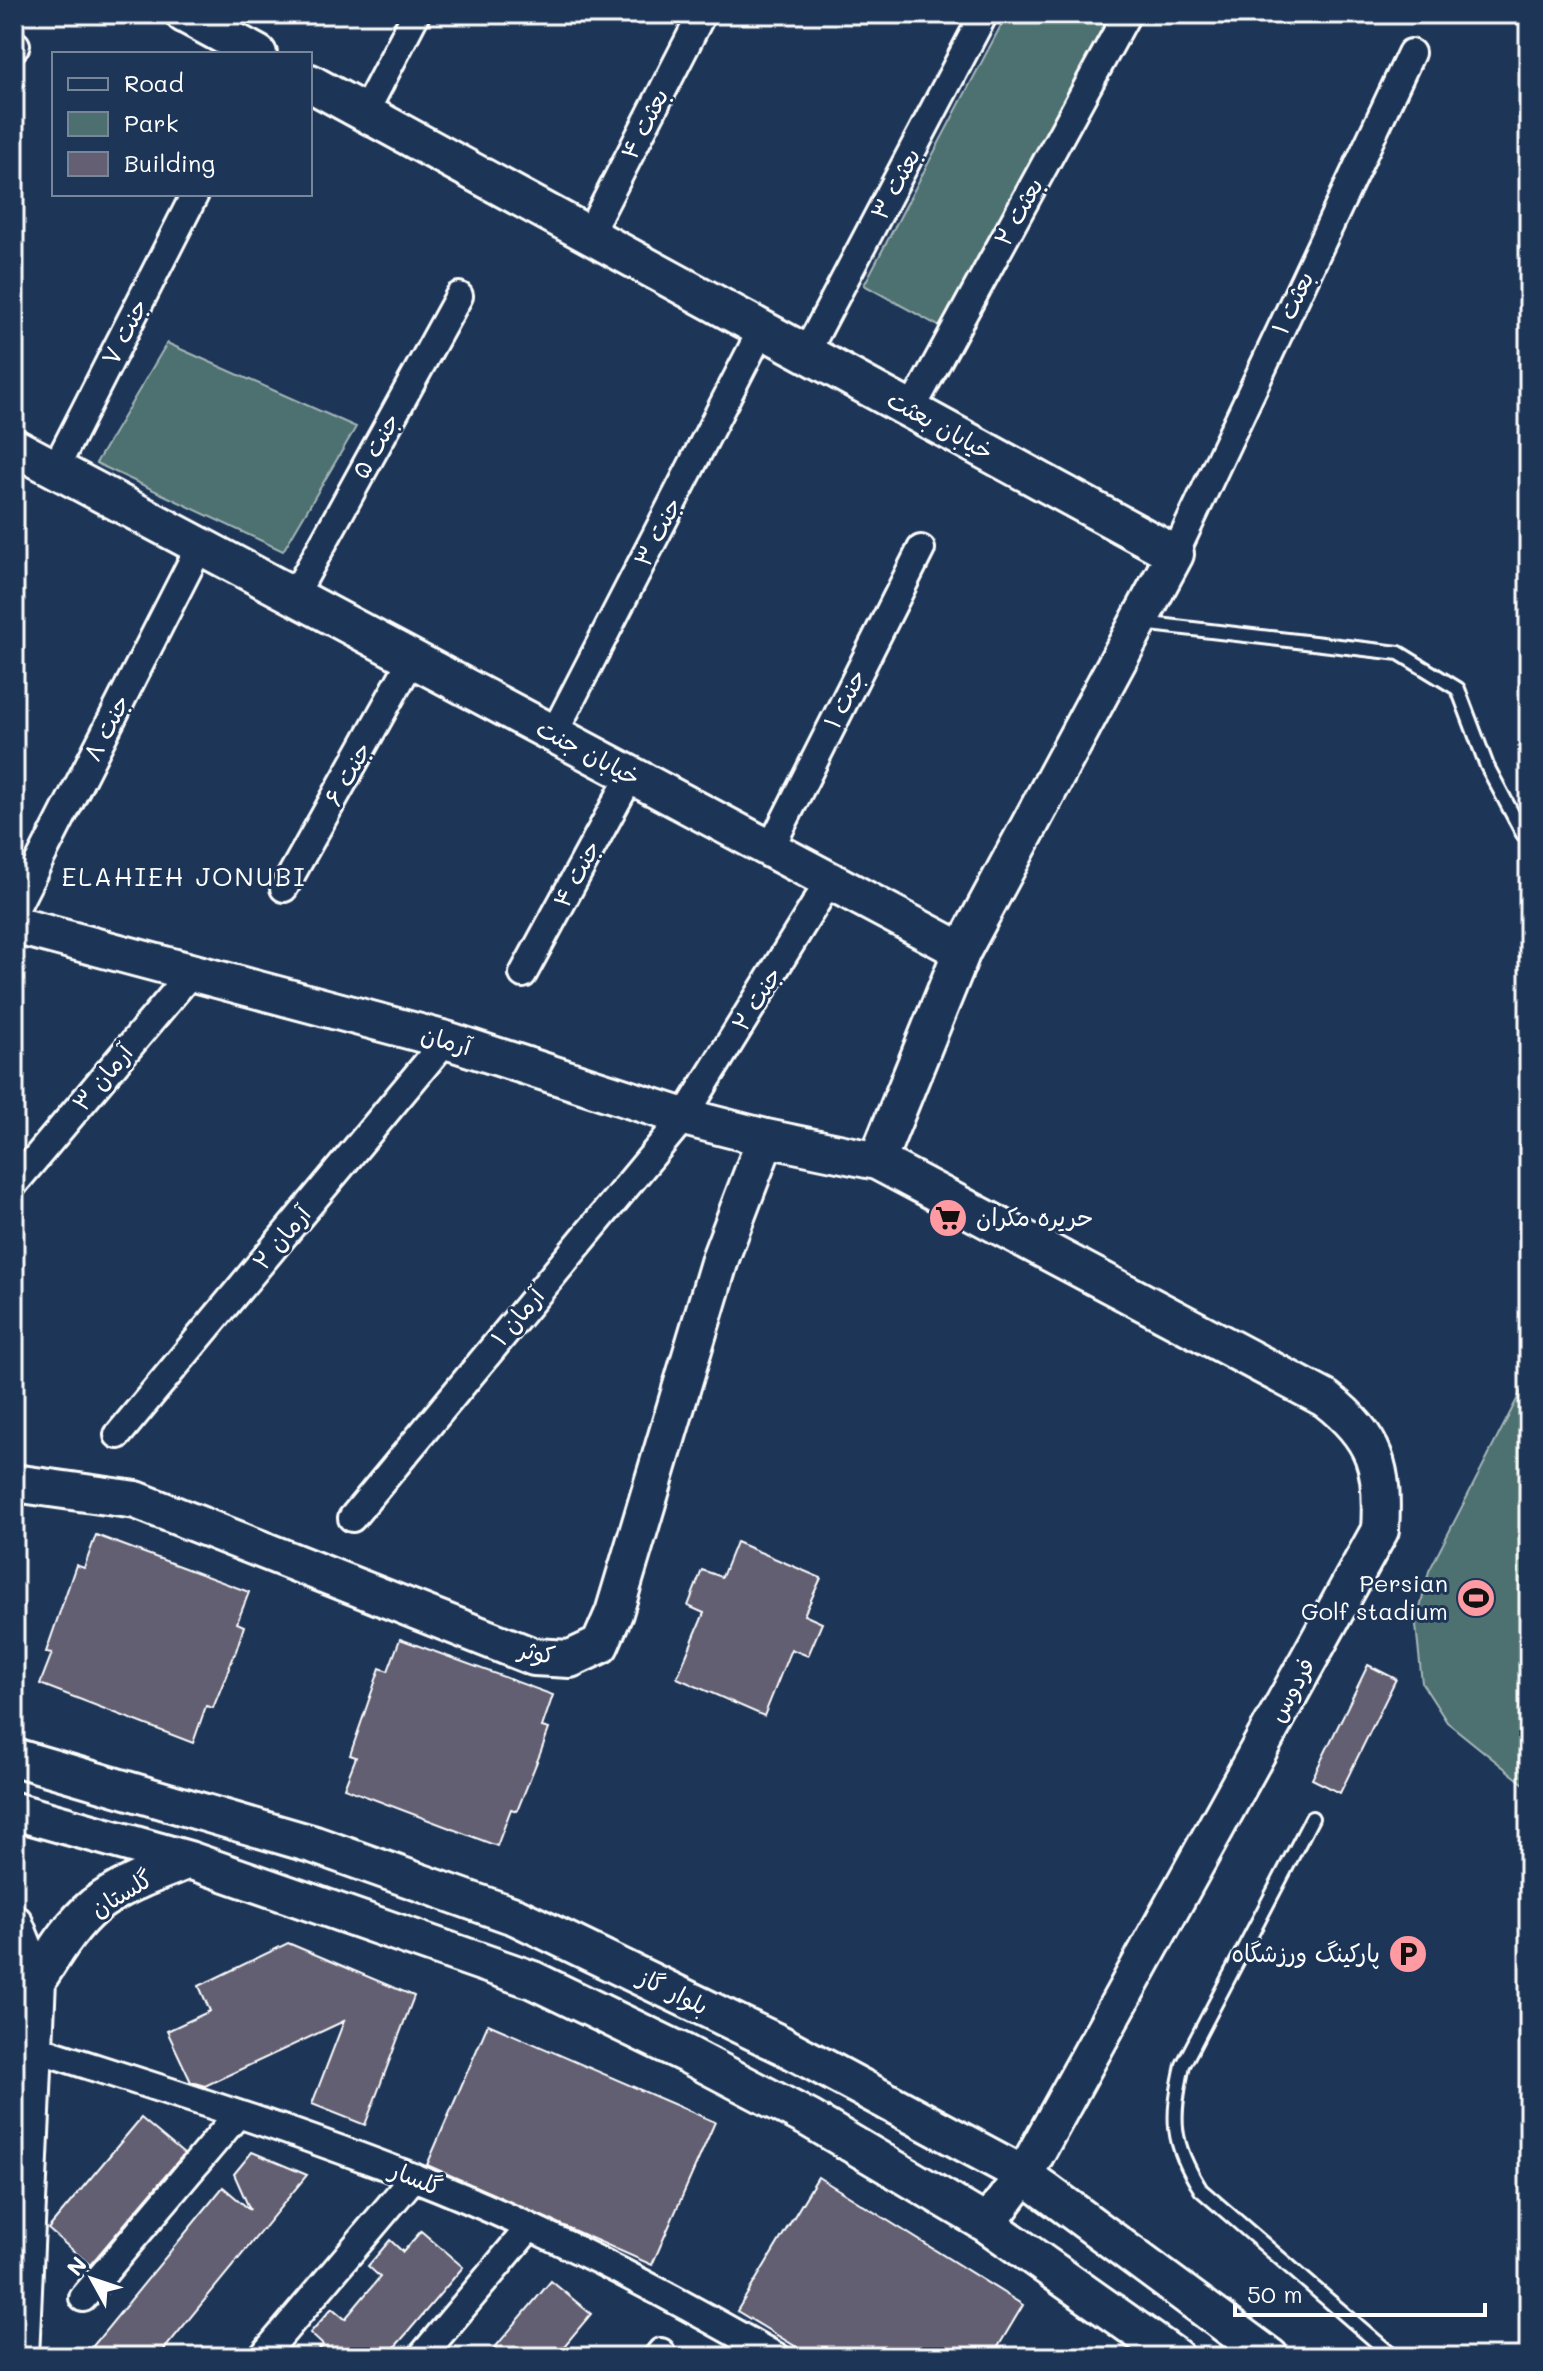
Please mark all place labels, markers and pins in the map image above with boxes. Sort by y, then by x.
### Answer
supermarket icon: حریره مکران [927,1197,969,1239]
place label: حریره مکران [976,1201,1094,1232]
place label: Persian Golf stadium [1301,1567,1448,1626]
sports icon: Persian Golf stadium [1455,1577,1497,1619]
parking icon: پارکینگ ورزشگاه [1387,1933,1429,1975]
place label: پارکینگ ورزشگاه [1231,1937,1380,1969]

